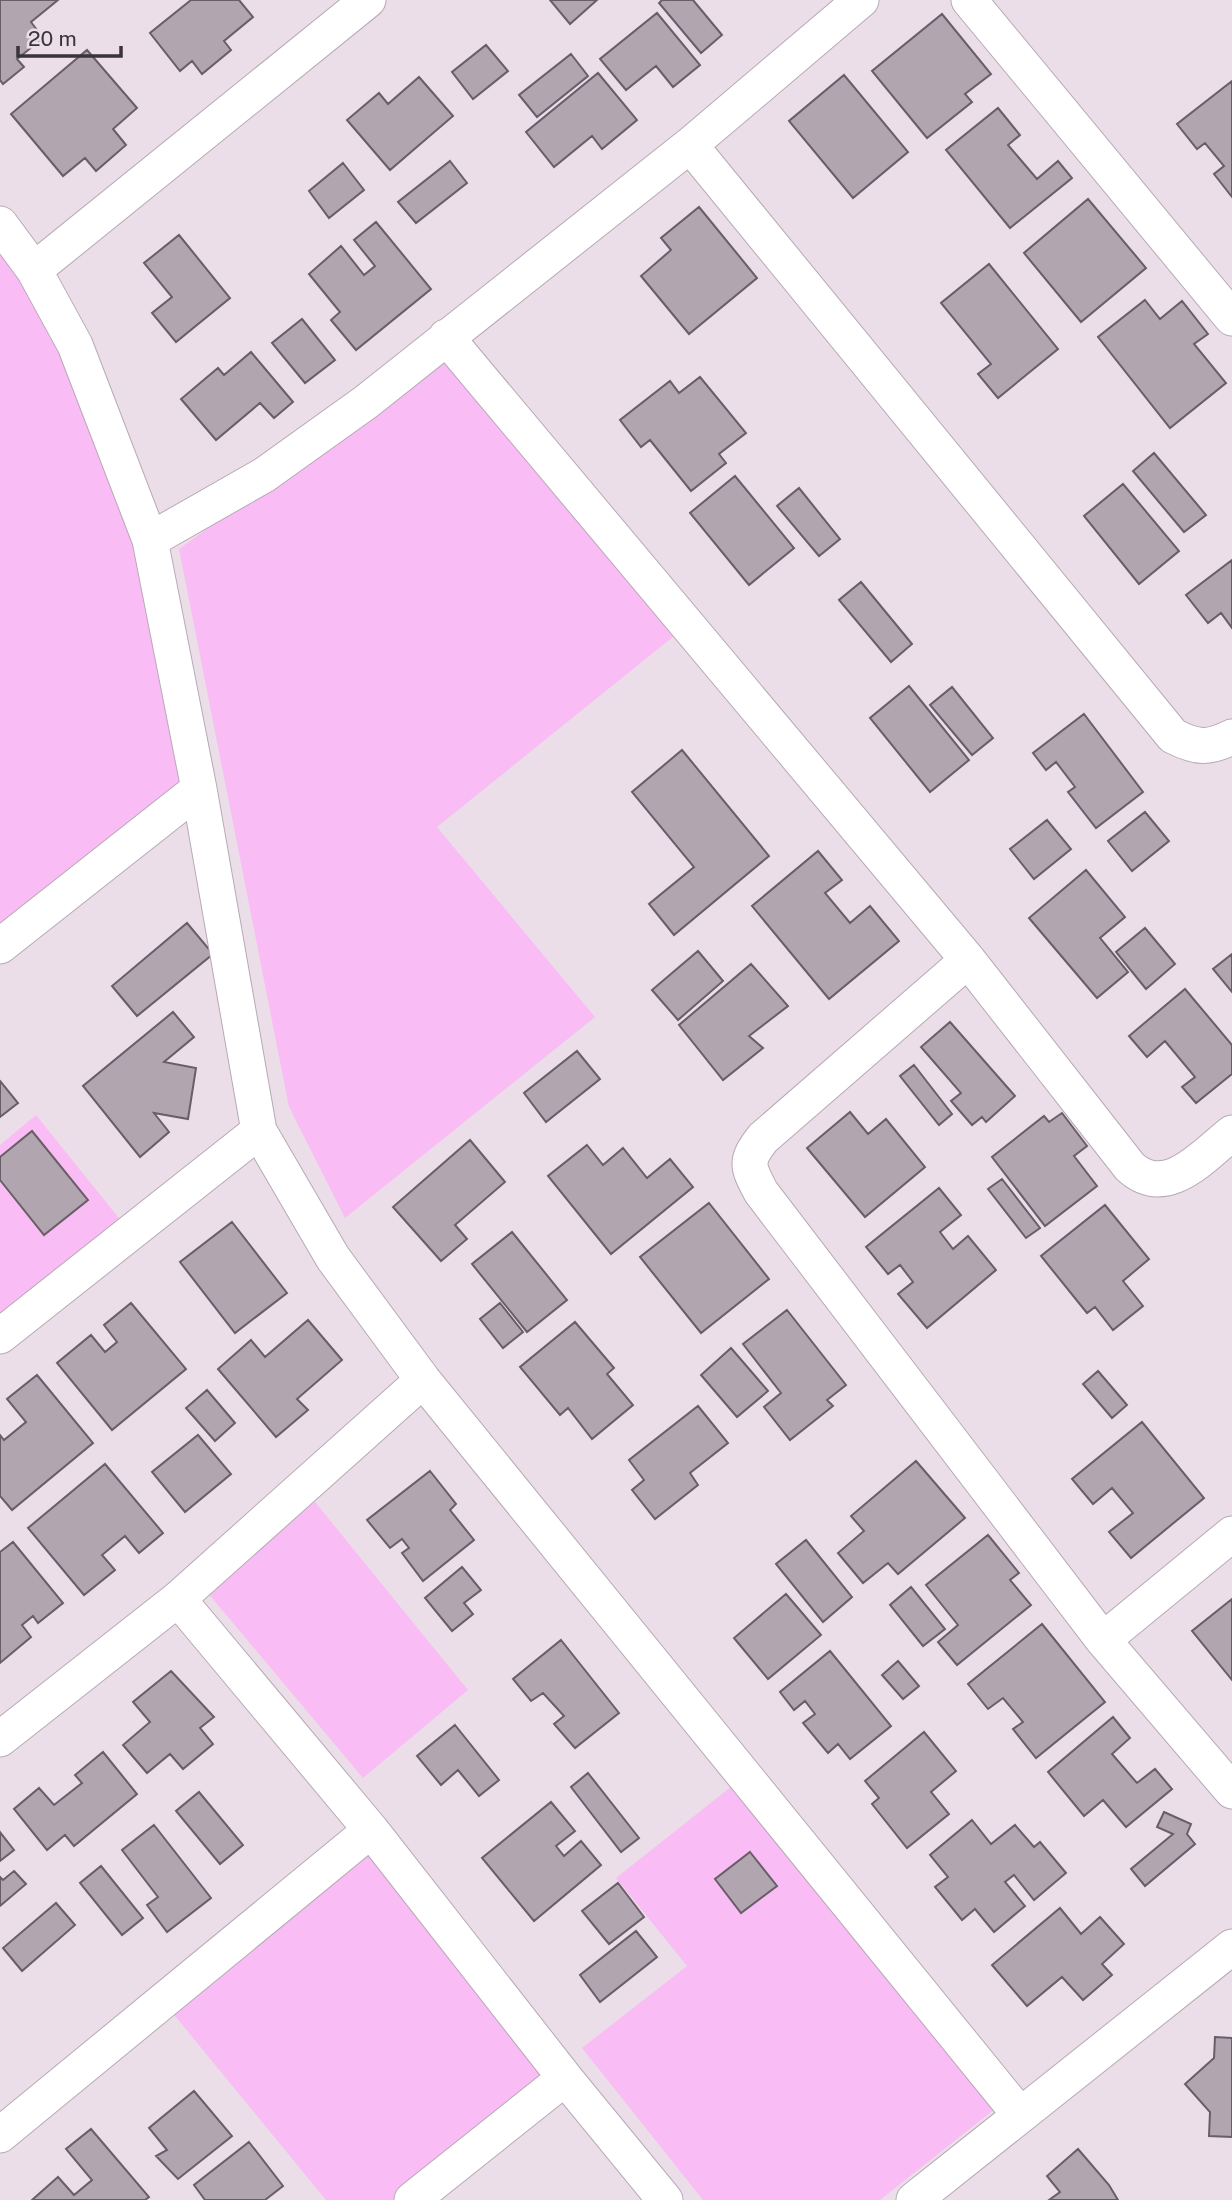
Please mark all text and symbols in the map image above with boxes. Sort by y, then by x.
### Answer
scale bar [18,14,121,58]
text: 20 m [28,26,77,51]

